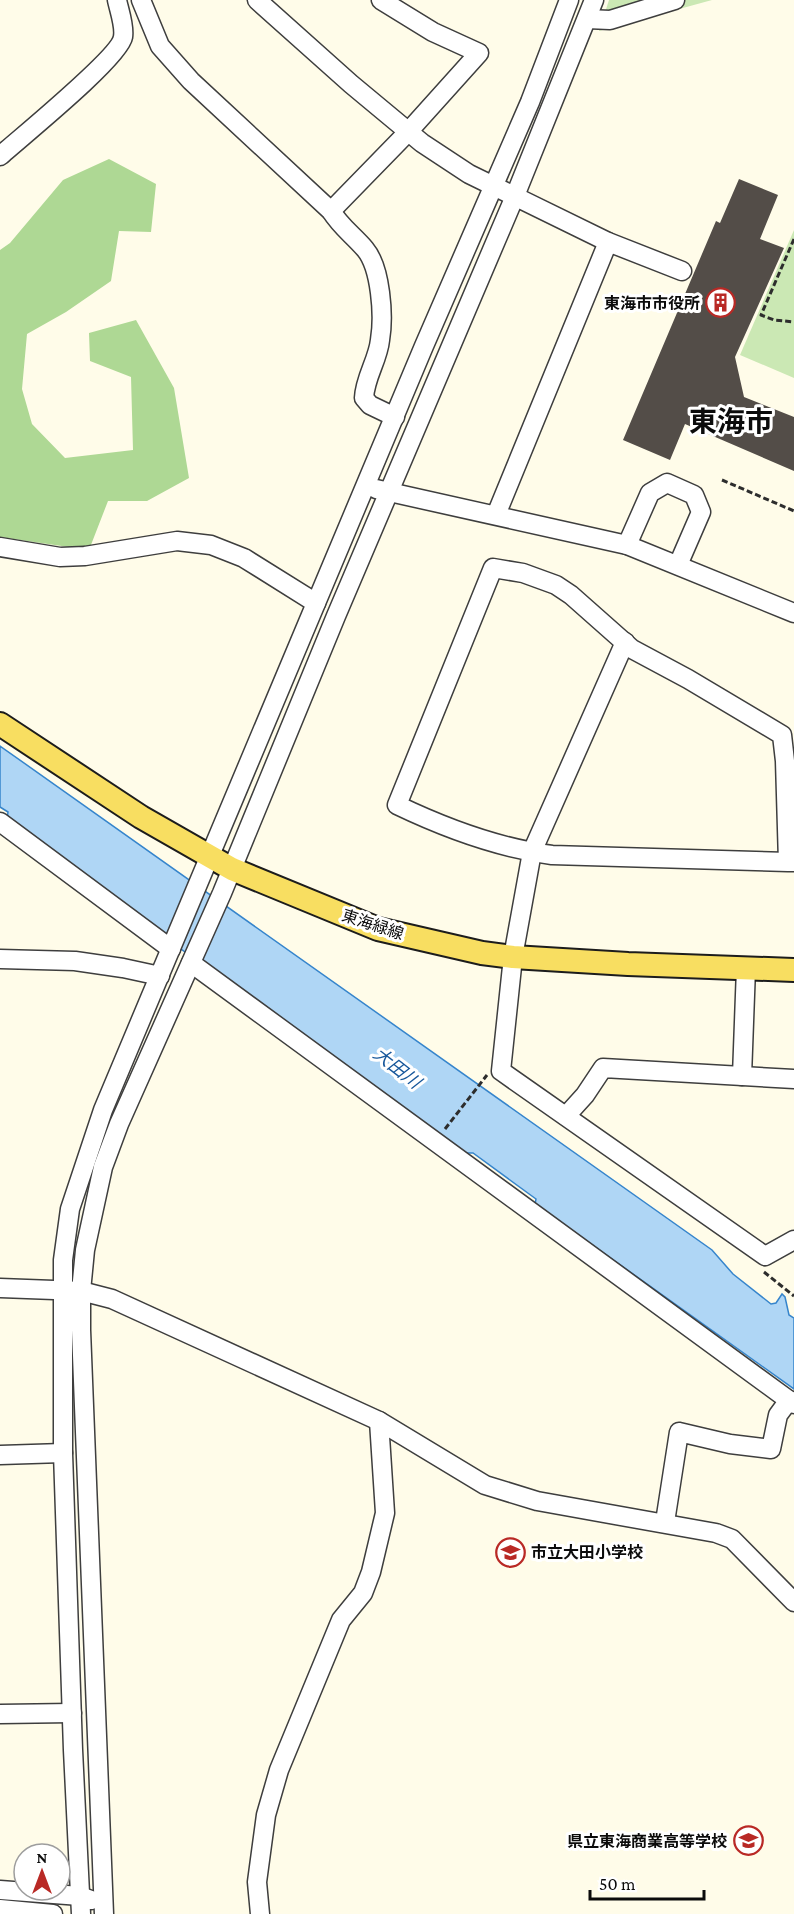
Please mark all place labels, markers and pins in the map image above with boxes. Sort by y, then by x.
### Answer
building icon: 東海市市役所 [705,287,737,319]
place label: 東海市市役所 [604,295,700,312]
school or university icon: 市立大田小学校 [494,1536,526,1568]
place label: 市立大田小学校 [531,1544,643,1561]
school or university icon: 県立東海商業高等学校 [732,1825,764,1857]
place label: 県立東海商業高等学校 [567,1833,727,1850]

